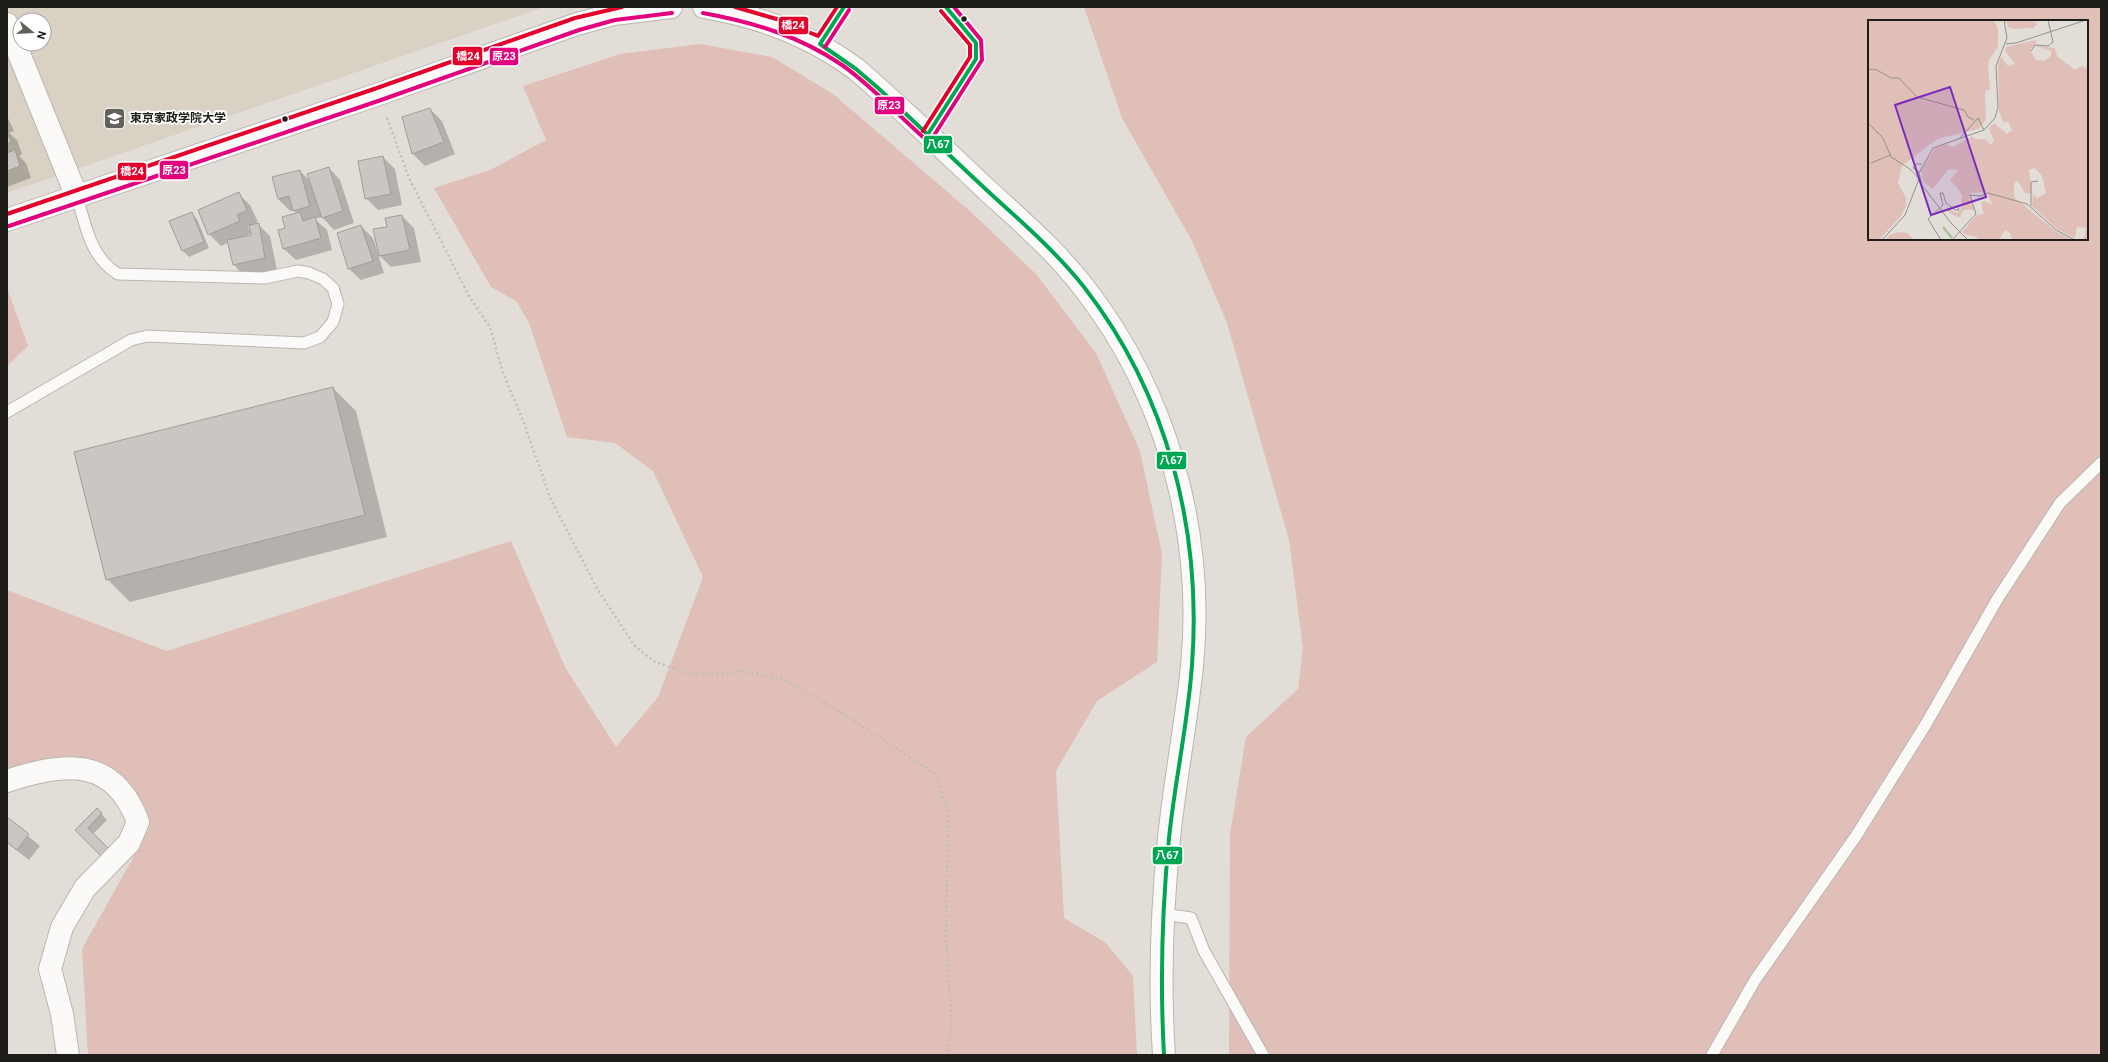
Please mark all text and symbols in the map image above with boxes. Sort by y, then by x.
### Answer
north arrow [12,12,52,52]
unlabelled marker [959,14,969,24]
line badge: 橋24 [778,16,809,35]
text: 橋24 [781,19,805,32]
inset map [1868,20,2088,240]
text: N [34,29,48,41]
line badge: 橋24 [452,46,483,66]
line badge: 原23 [489,47,519,66]
text: 橋24 [456,50,480,63]
text: 原23 [492,50,516,63]
line badge: 原23 [874,96,905,115]
text: 原23 [877,99,901,112]
school or university icon: 東京家政学院大学 [102,105,128,131]
place label: 東京家政学院大学 [130,111,226,125]
unlabelled marker [280,114,290,124]
line badge: 八67 [923,135,953,154]
text: 八67 [926,138,950,151]
line badge: 原23 [159,160,189,180]
line badge: 橋24 [117,162,147,181]
text: 原23 [162,164,186,177]
text: 橋24 [120,165,144,178]
line badge: 八67 [1156,451,1187,470]
text: 八67 [1159,454,1183,467]
line badge: 八67 [1152,846,1183,865]
text: 八67 [1155,849,1179,862]

